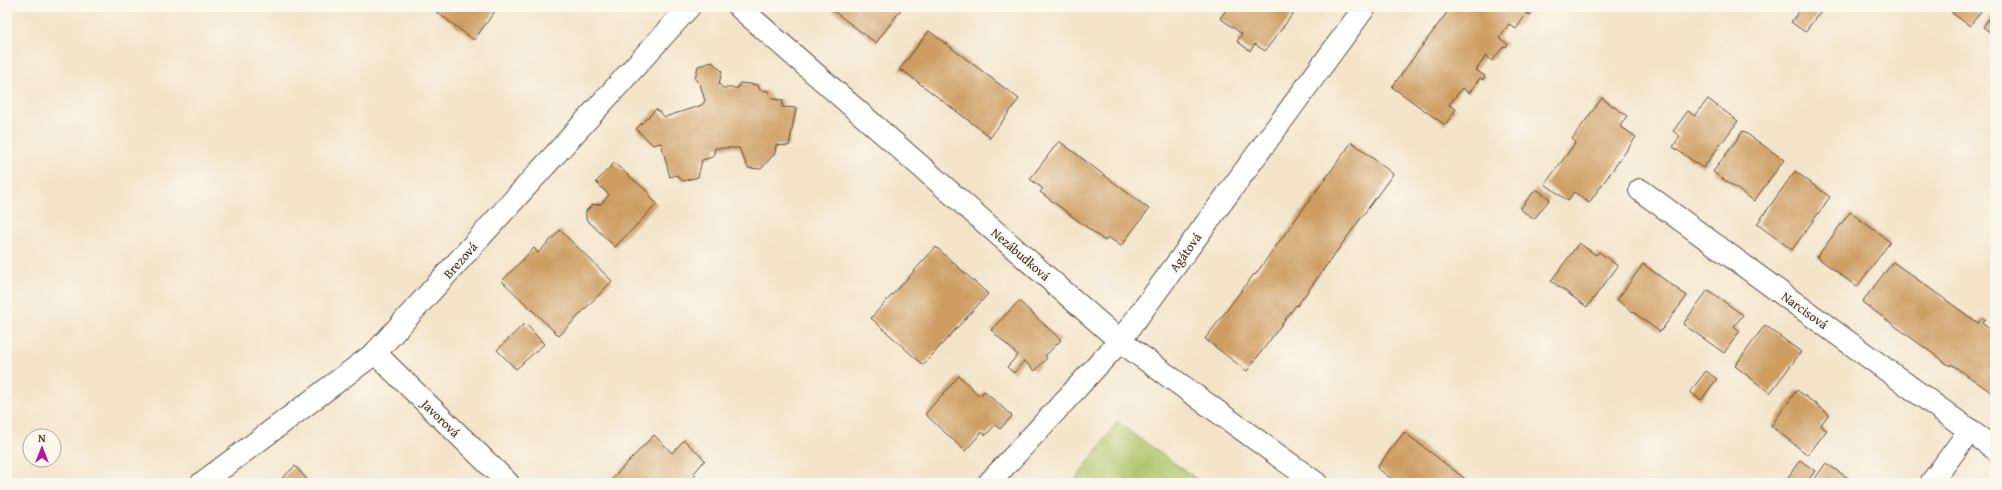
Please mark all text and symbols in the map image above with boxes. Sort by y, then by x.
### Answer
street label: Nezábudková [987,223,1055,286]
street label: Agátová [1165,228,1207,276]
street label: Brezová [439,237,482,283]
street label: Narcisová [1778,287,1833,334]
street label: Javorová [416,394,465,442]
north arrow [22,428,62,468]
text: N [38,430,46,446]

